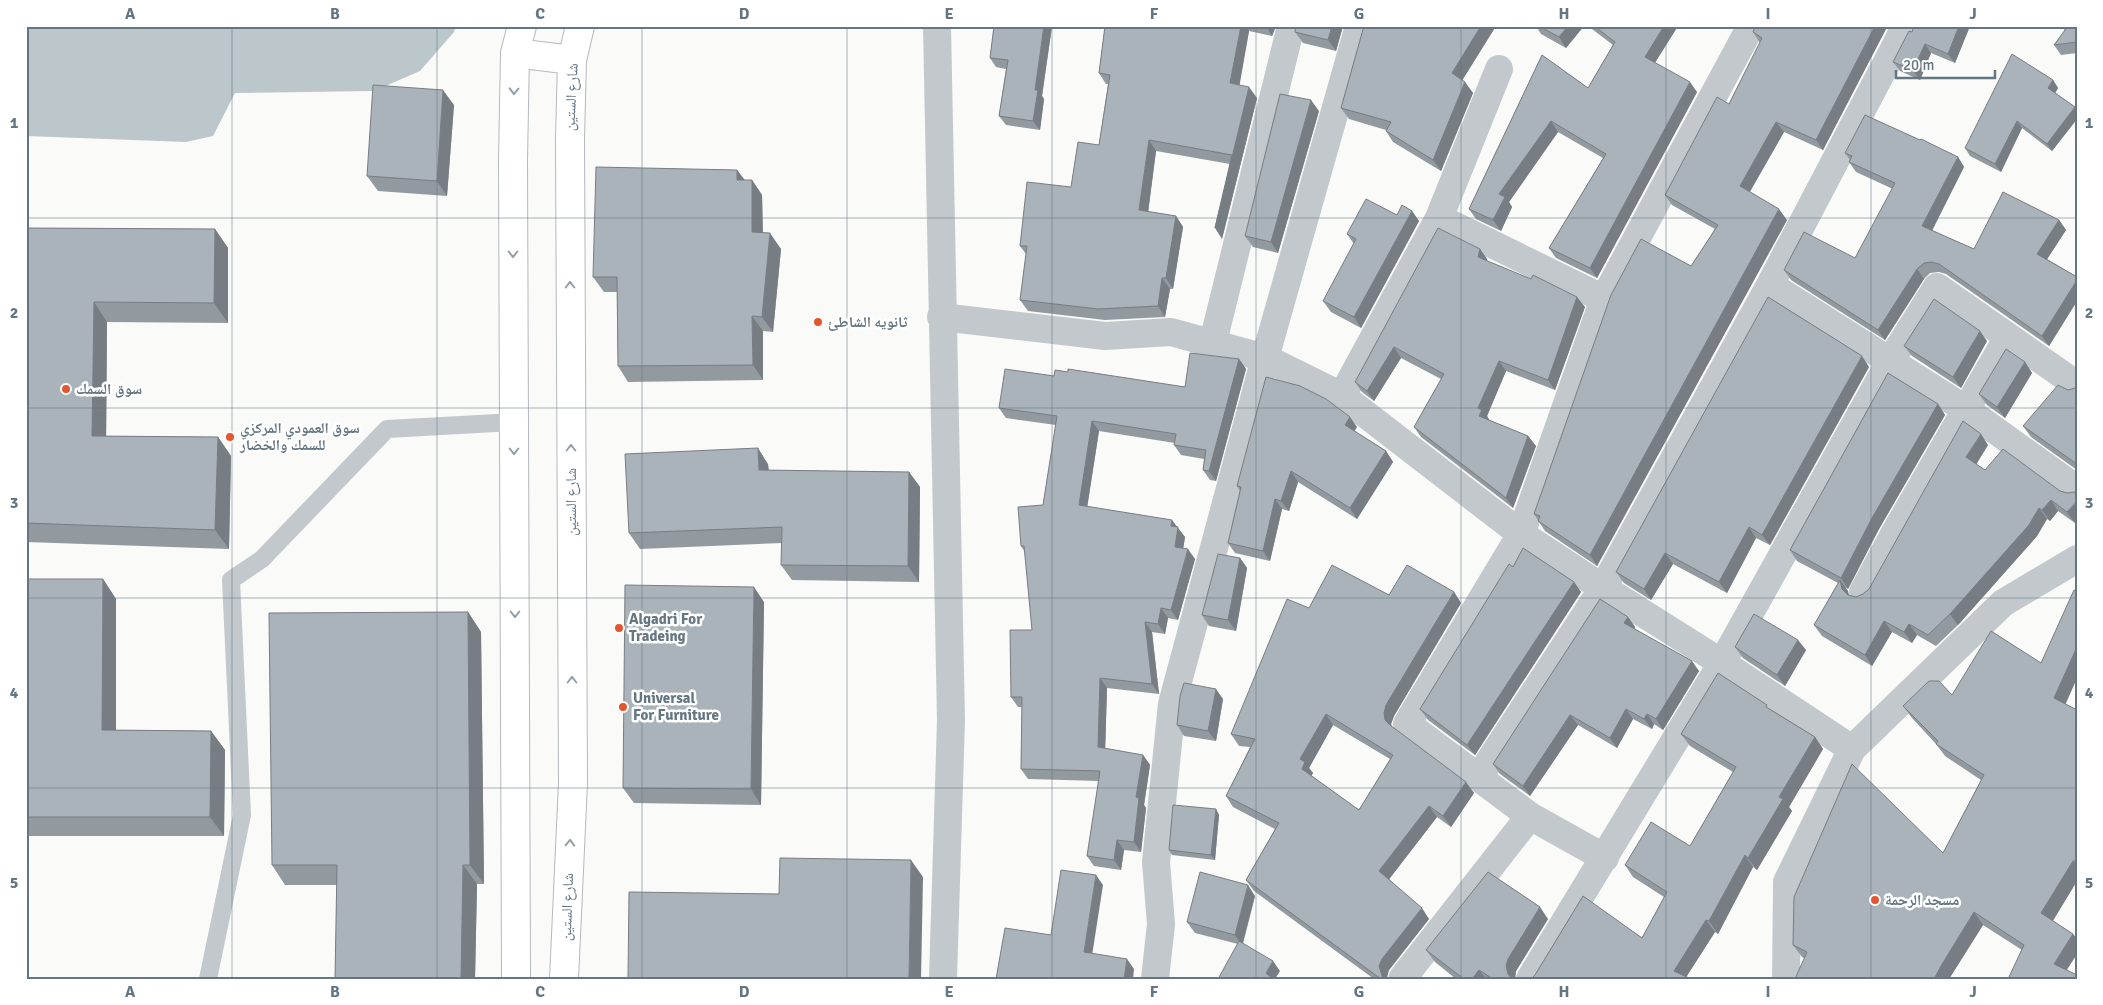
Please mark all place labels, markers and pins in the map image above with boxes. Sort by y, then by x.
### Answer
place label: ثانويه الشاطئ [828,313,908,331]
marker: ثانويه الشاطئ [812,316,824,328]
place label: سوق السمك [76,380,142,398]
marker: سوق السمك [60,383,72,395]
place label: سوق العمودي المركزي للسمك والخضار [239,419,360,454]
marker: سوق العمودي المركزي للسمك والخضار [224,431,236,443]
place label: Algadri For Tradeing [629,610,702,645]
marker: Algadri For Tradeing [613,622,625,634]
place label: Universal For Furniture [633,689,719,724]
marker: Universal For Furniture [617,701,629,713]
place label: مسجد الرحمة [1885,891,1959,909]
marker: مسجد الرحمة [1869,894,1881,906]

